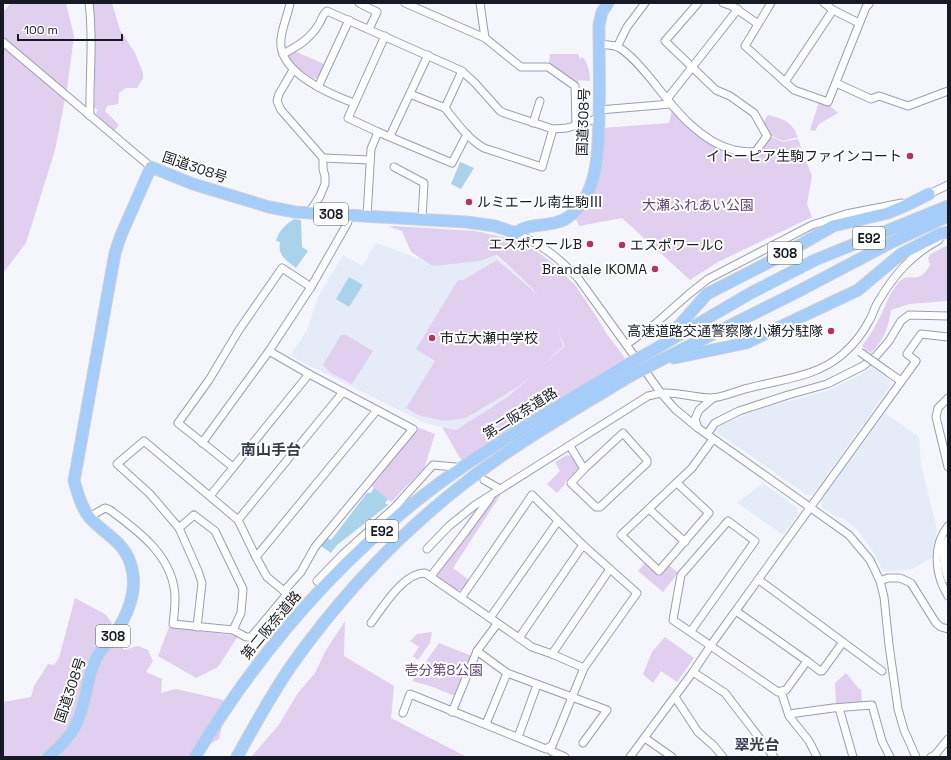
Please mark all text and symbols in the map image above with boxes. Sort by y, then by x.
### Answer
scale bar [18,16,122,42]
text: 100 m [24,22,58,38]
street label: 国道308号 [573,88,593,156]
street label: 国道308号 [160,147,230,187]
place label: イトーピア生駒ファインコート [706,147,902,165]
marker: イトーピア生駒ファインコート [905,151,915,161]
place label: ルミエール南生駒Ⅲ [477,193,603,211]
park label: 大瀬ふれあい公園 [642,196,754,214]
marker: ルミエール南生駒Ⅲ [464,197,474,207]
road number: 308 [314,203,348,225]
road number: E92 [853,227,885,249]
place label: エスポワールB [489,235,582,253]
place label: エスポワールC [630,236,723,254]
marker: エスポワールB [585,239,595,249]
marker: エスポワールC [617,240,627,250]
road number: 308 [768,242,802,264]
place label: Brandale IKOMA [542,260,647,278]
marker: Brandale IKOMA [650,264,660,274]
place label: 高速道路交通警察隊小瀬分駐隊 [627,322,823,340]
marker: 高速道路交通警察隊小瀬分駐隊 [826,326,836,336]
place label: 市立大瀬中学校 [440,329,538,347]
marker: 市立大瀬中学校 [427,333,437,343]
street label: 第二阪奈道路 [480,383,560,443]
district label: 南山手台 [241,440,301,459]
road number: E92 [366,520,398,542]
street label: 第二阪奈道路 [237,587,305,663]
road number: 308 [96,625,130,647]
street label: 国道308号 [50,655,90,725]
park label: 壱分第8公園 [405,661,483,679]
district label: 翠光台 [734,735,780,754]

